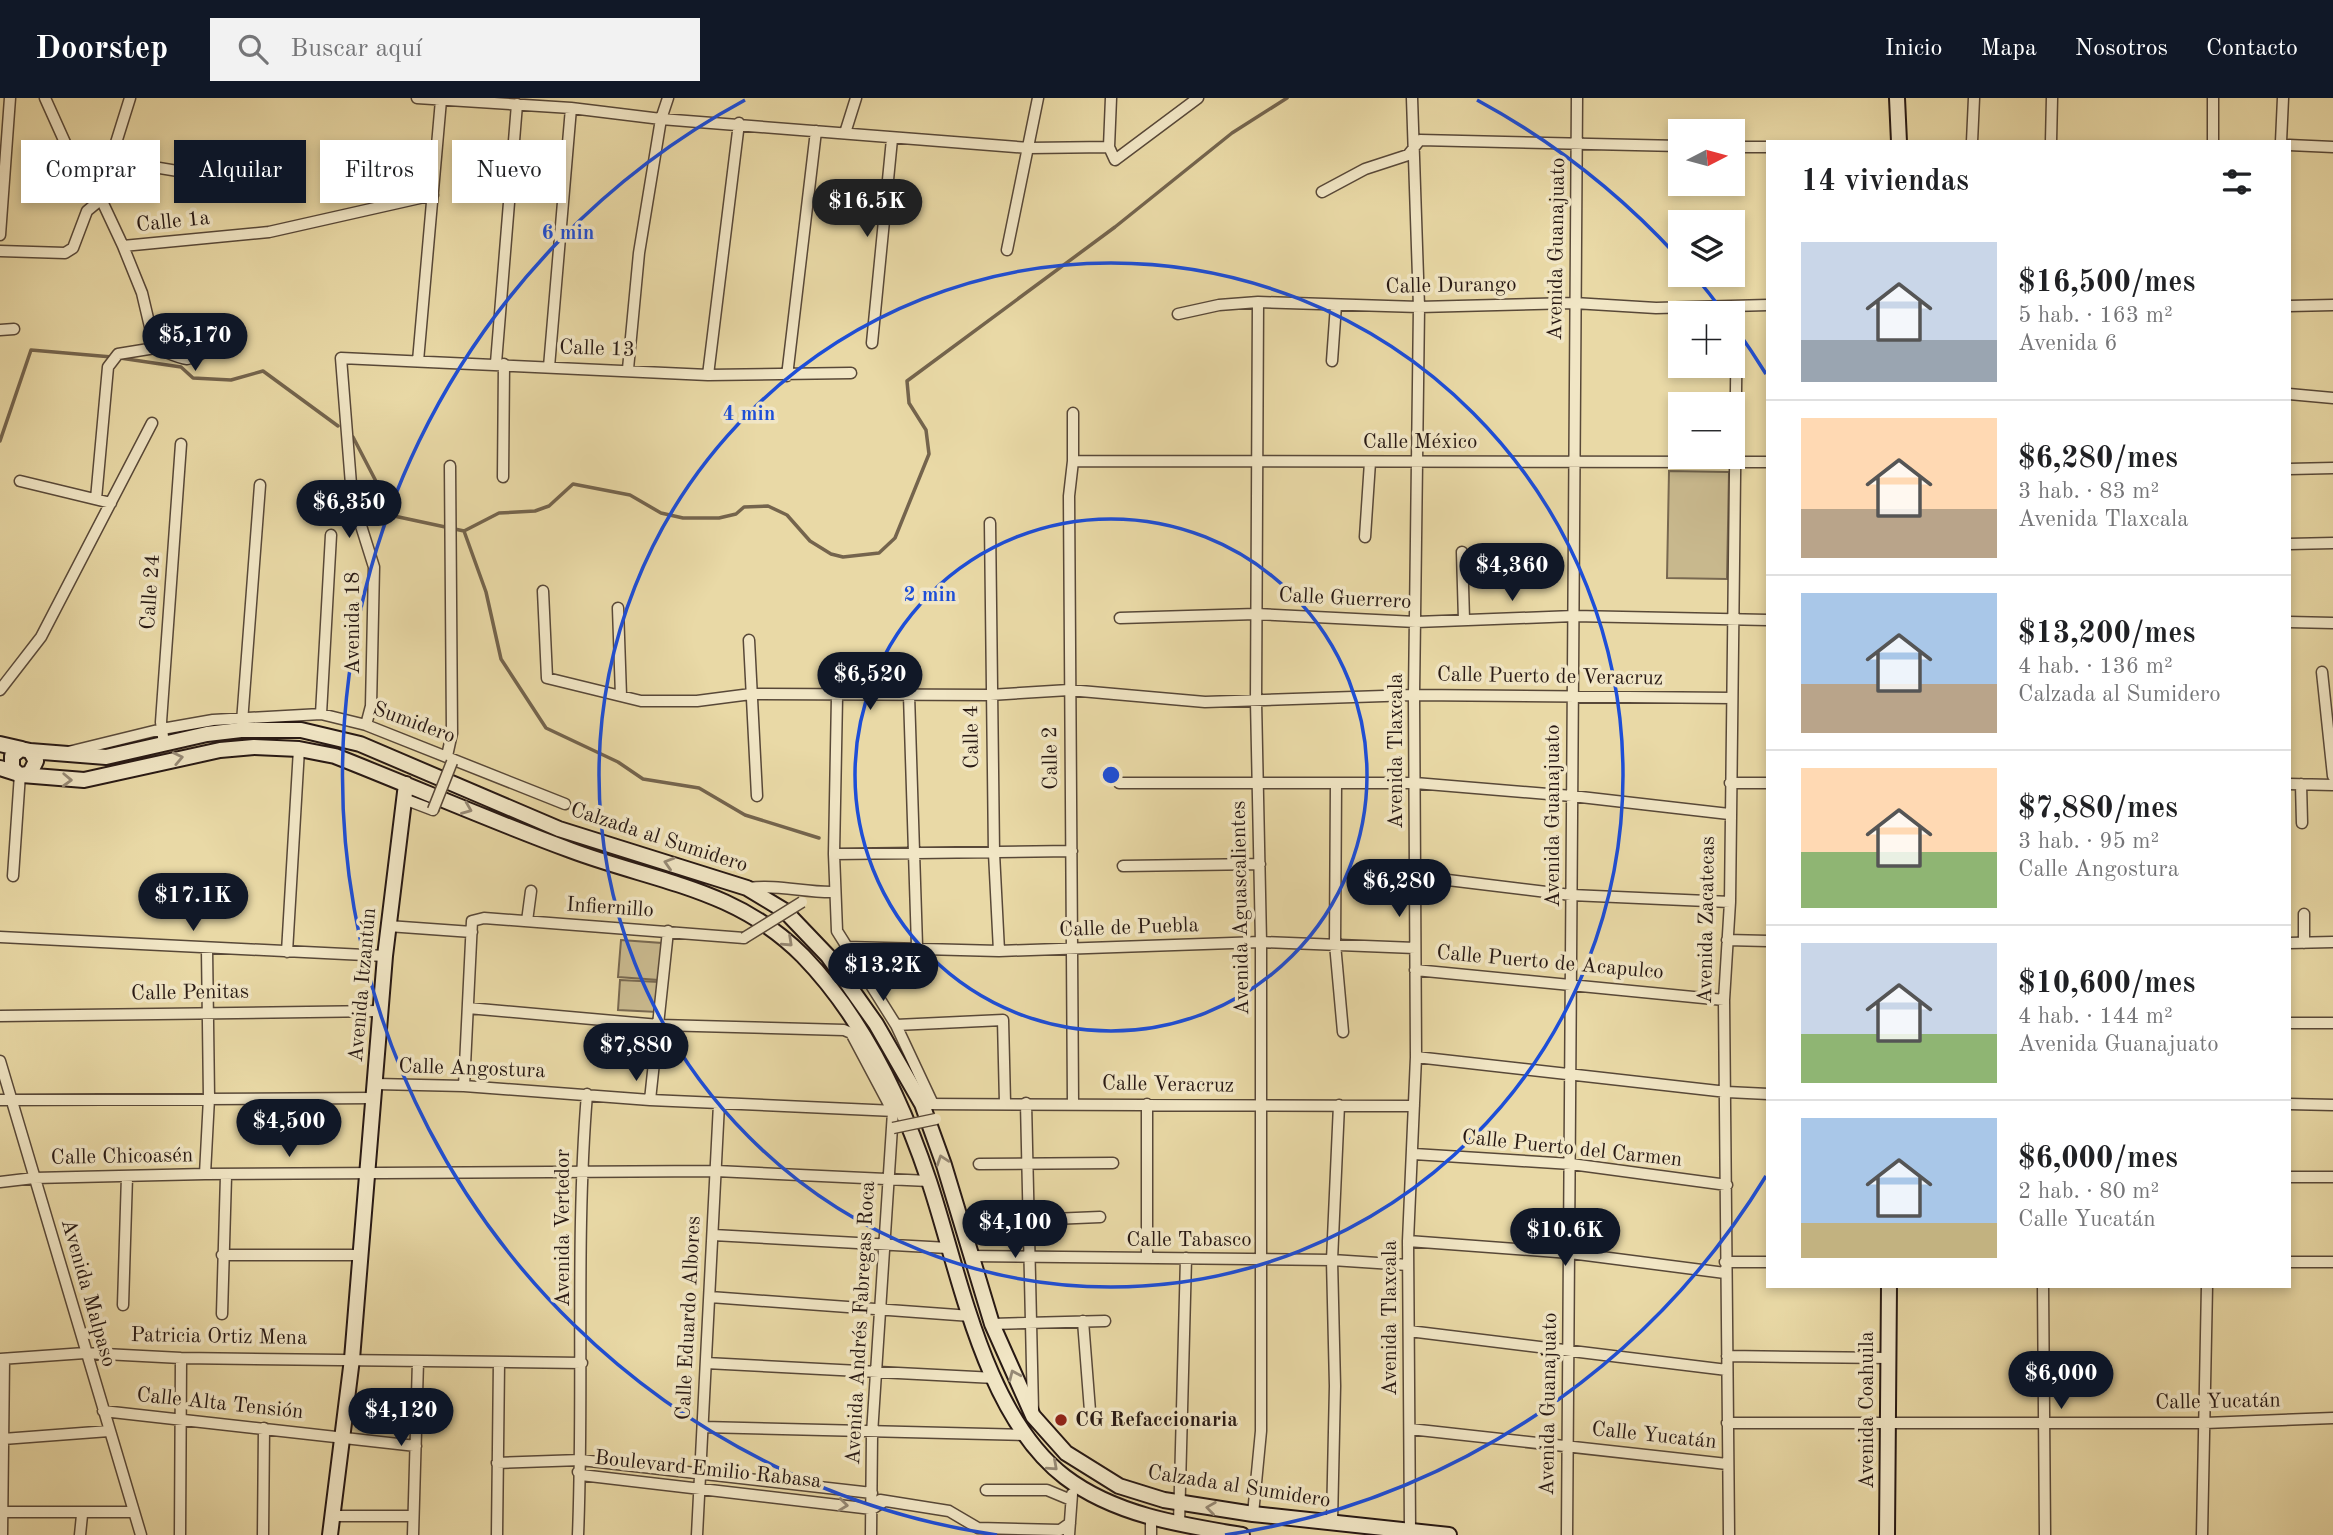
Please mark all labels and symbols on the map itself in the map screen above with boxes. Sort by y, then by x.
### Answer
north arrow [1668,119,1745,196]
street label: Avenida Guanajuato [1545,157,1569,341]
pin: $16.5K [810,180,924,239]
street label: Calle 1a [135,208,211,236]
text: 6 min [542,223,594,244]
street label: Calle Durango [1385,274,1517,298]
pin: $5,170 [138,314,252,373]
street label: Calle 13 [559,337,635,361]
text: 4 min [723,404,775,425]
street label: Calle México [1363,432,1477,453]
pin: $6,350 [292,480,406,540]
pin: $4,360 [1455,544,1569,603]
street label: Calle 24 [138,554,164,630]
street label: Avenida 18 [343,571,364,675]
text: 2 min [904,585,956,606]
street label: Calle Guerrero [1278,585,1412,613]
pin: $6,520 [813,652,927,712]
street label: Calle Puerto de Veracruz [1437,665,1663,689]
street label: Avenida Tlaxcala [1386,673,1407,829]
street label: Sumidero [370,698,458,748]
street label: Calle 4 [961,705,983,769]
street label: Avenida Guanajuato [1543,724,1564,908]
street label: Calle 2 [1040,726,1062,790]
one-way arrow [172,752,184,767]
centre of rings [1099,763,1123,787]
one-way arrow [62,772,73,787]
street label: Calzada al Sumidero [568,799,750,877]
one-way arrow [460,800,472,814]
street label: Avenida Aguascalientes [1229,800,1253,1016]
street label: Avenida Zacatecas [1695,836,1719,1004]
one-way arrow [663,856,675,871]
pin: $6,280 [1342,860,1456,919]
pin: $17.1K [136,874,250,933]
street label: Infiernillo [565,894,655,922]
street label: Avenida Itzantún [346,907,380,1063]
street label: Calle de Puebla [1059,915,1199,941]
one-way arrow [780,934,793,947]
street label: Calle Puerto de Acapulco [1435,943,1665,983]
pin: $13.2K [826,944,940,1003]
street label: Calle Penitas [131,981,249,1005]
pin: $7,880 [579,1024,693,1083]
street label: Calle Angostura [398,1056,546,1082]
street label: Calle Veracruz [1102,1073,1234,1097]
pin: $4,500 [232,1100,346,1159]
street label: Calle Puerto del Carmen [1461,1127,1683,1171]
street label: Calle Chicoasén [51,1145,193,1169]
street label: Avenida Vertedor [553,1149,574,1307]
one-way arrow [936,1154,950,1167]
street label: Avenida Andrés Fabregas Roca [843,1181,879,1465]
pin: $4,100 [958,1200,1072,1260]
pin: $10.6K [1508,1208,1622,1268]
street label: Calle Eduardo Albores [673,1215,705,1421]
street label: Avenida Malpaso [57,1217,119,1369]
street label: Calle Tabasco [1126,1230,1252,1251]
street label: Avenida Tlaxcala [1380,1240,1401,1396]
street label: Avenida Guanajuato [1537,1312,1561,1496]
street label: Patricia Ortiz Mena [130,1325,308,1349]
street label: Avenida Coahuila [1857,1331,1878,1489]
pin: $6,000 [2004,1352,2118,1411]
one-way arrow [1008,1370,1022,1382]
street label: Calle Alta Tensión [135,1385,305,1423]
pin: $4,120 [344,1388,458,1448]
street label: Calle Yucatán [2155,1390,2281,1414]
place label: CG Refaccionaria [1075,1410,1238,1431]
marker: CG Refaccionaria [1053,1412,1069,1428]
street label: Calle Yucatán [1590,1419,1718,1453]
street label: Boulevard Emilio Rabasa [593,1448,823,1492]
one-way arrow [1044,1458,1057,1470]
street label: Calzada al Sumidero [1146,1462,1332,1512]
one-way arrow [837,1498,849,1513]
one-way arrow [1205,1501,1217,1516]

